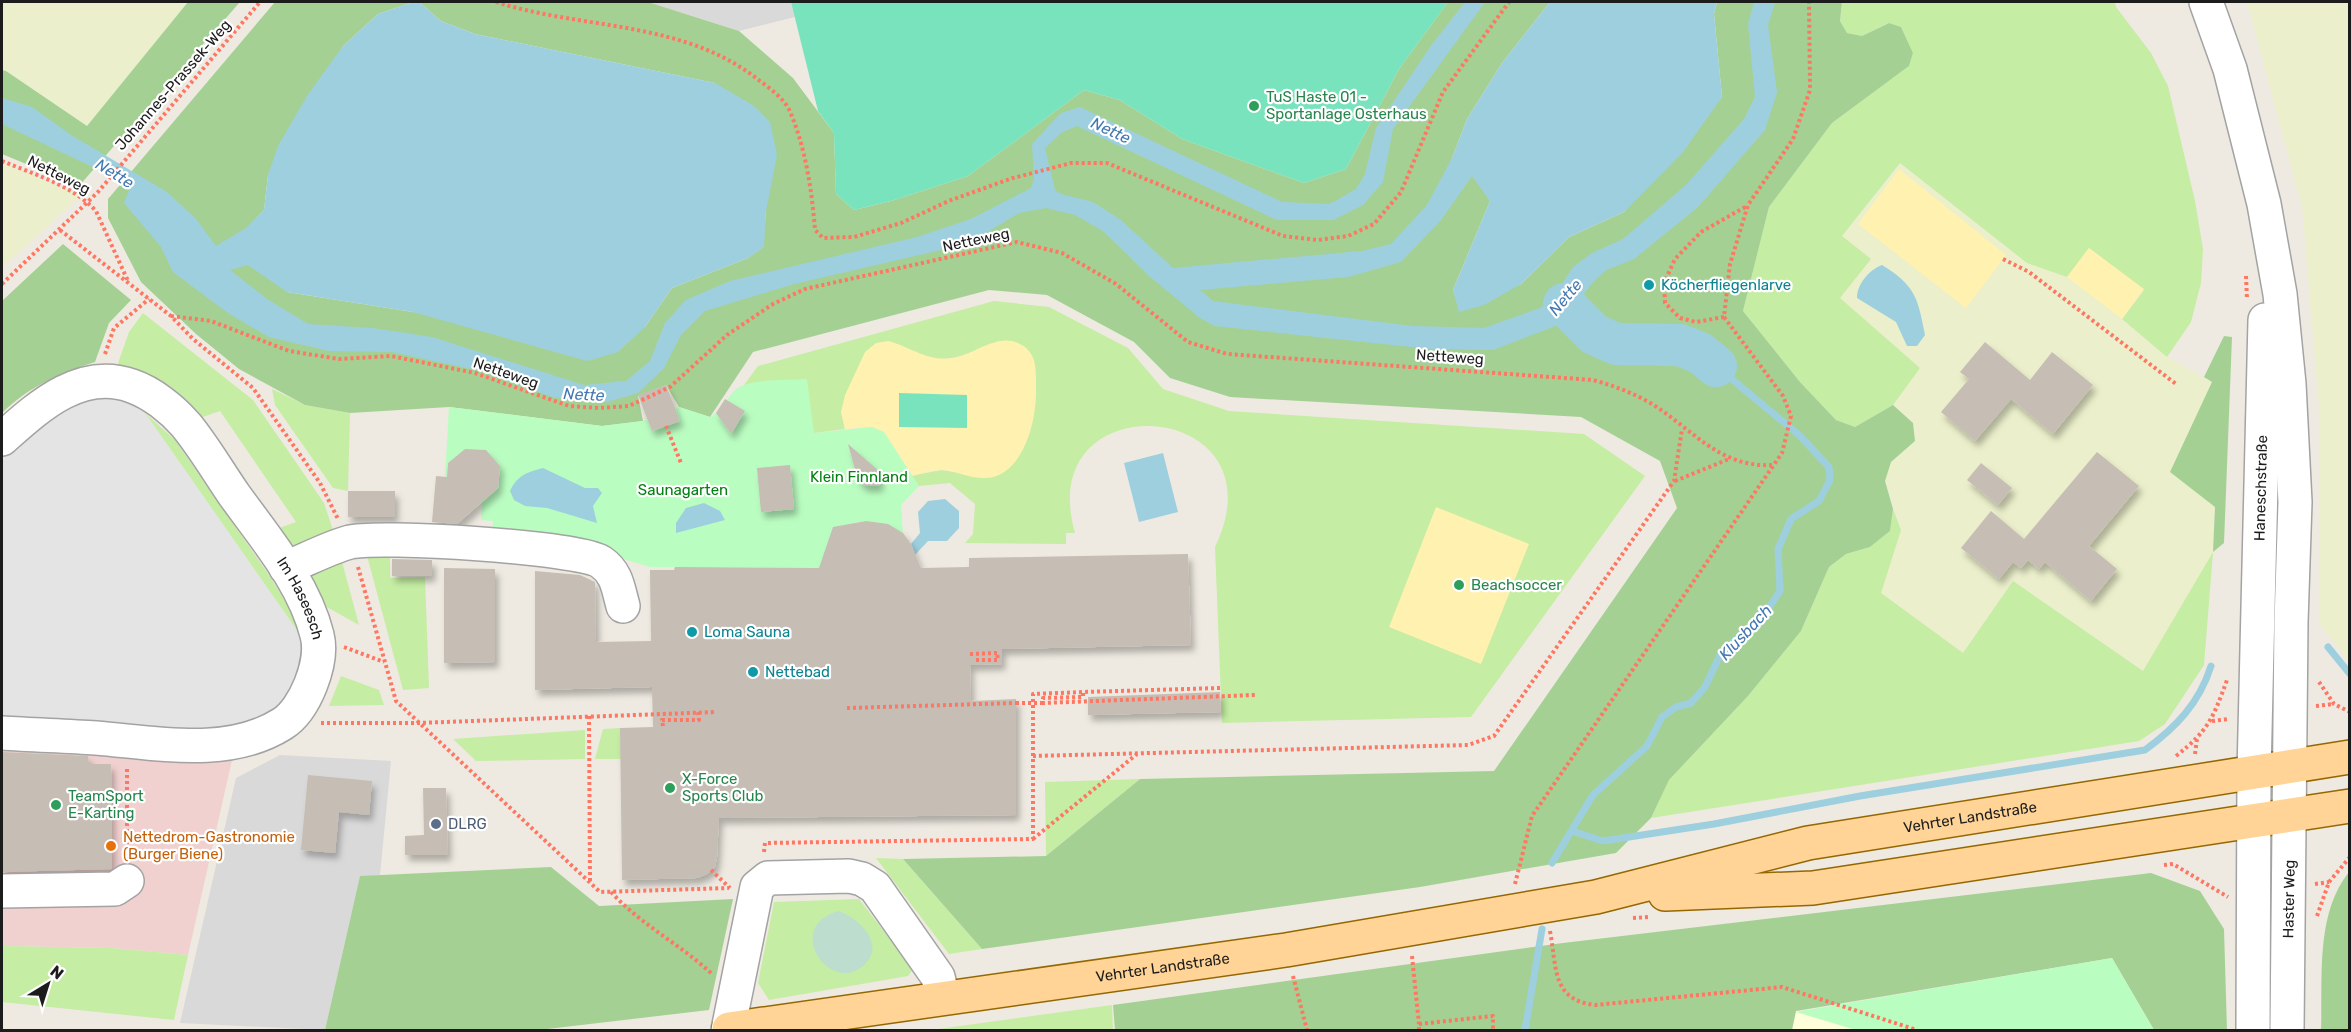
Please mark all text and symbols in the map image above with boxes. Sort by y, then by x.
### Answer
street label: Johannes-Prassek-Weg [111,16,235,154]
place label: TuS Haste 01 - Sportanlage Osterhaus [1266,88,1427,123]
marker: TuS Haste 01 - Sportanlage Osterhaus [1247,99,1261,113]
water label: Nette [1088,113,1134,148]
street label: Netteweg [25,152,93,198]
water label: Nette [92,154,137,192]
street label: Netteweg [941,224,1011,256]
water label: Nette [1545,275,1586,319]
place label: Köcherfliegenlarve [1661,276,1791,294]
marker: Köcherfliegenlarve [1642,278,1656,292]
street label: Netteweg [1416,346,1484,368]
street label: Netteweg [471,353,541,393]
water label: Nette [563,384,605,405]
street label: Haneschstraße [2251,435,2271,541]
park label: Klein Finnland [810,468,908,486]
park label: Saunagarten [638,481,728,499]
street label: Im Haseesch [273,554,327,642]
place label: Beachsoccer [1471,576,1562,594]
marker: Beachsoccer [1452,578,1466,592]
water label: Klusbach [1715,601,1776,664]
place label: Loma Sauna [704,623,790,641]
marker: Loma Sauna [685,625,699,639]
place label: Nettebad [765,663,830,681]
marker: Nettebad [746,665,760,679]
place label: X-Force Sports Club [682,770,763,805]
marker: X-Force Sports Club [663,781,677,795]
place label: TeamSport E-Karting [68,787,144,822]
marker: TeamSport E-Karting [49,798,63,812]
street label: Vehrter Landstraße [1902,798,2038,837]
place label: DLRG [448,815,487,833]
marker: DLRG [429,817,443,831]
place label: Nettedrom-Gastronomie (Burger Biene) [123,828,295,863]
marker: Nettedrom-Gastronomie (Burger Biene) [104,839,118,853]
street label: Haster Weg [2279,859,2299,939]
street label: Vehrter Landstraße [1095,949,1231,986]
north arrow [18,954,78,1014]
text: N [47,962,67,984]

